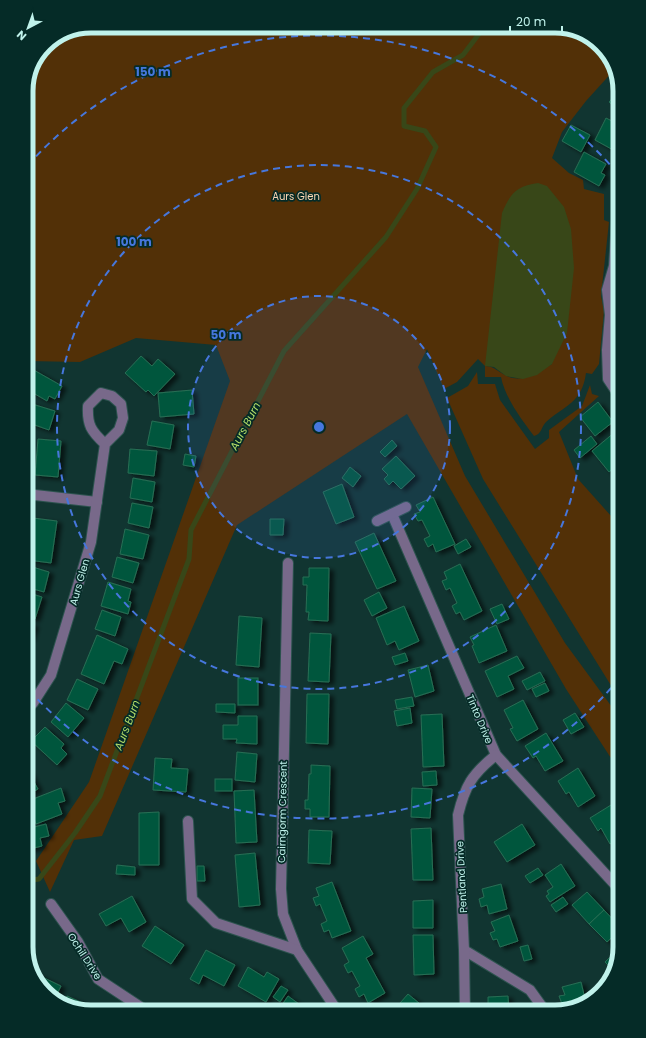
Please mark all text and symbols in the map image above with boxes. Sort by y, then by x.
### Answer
north arrow [8,8,48,48]
scale bar [510,8,562,34]
text: 20 m [516,13,546,30]
text: N [13,27,30,44]
text: 150 m [135,63,171,80]
park label: Aurs Glen [272,189,320,204]
text: 100 m [116,233,152,250]
text: 50 m [211,326,242,343]
water label: Aurs Burn [225,399,264,454]
centre of rings [312,420,326,434]
street label: Aurs Glen [66,557,93,607]
street label: Tinto Drive [462,692,497,746]
water label: Aurs Burn [110,698,144,753]
street label: Cairngorm Crescent [274,760,291,863]
street label: Pentland Drive [452,841,471,913]
street label: Ochil Drive [64,930,105,983]

